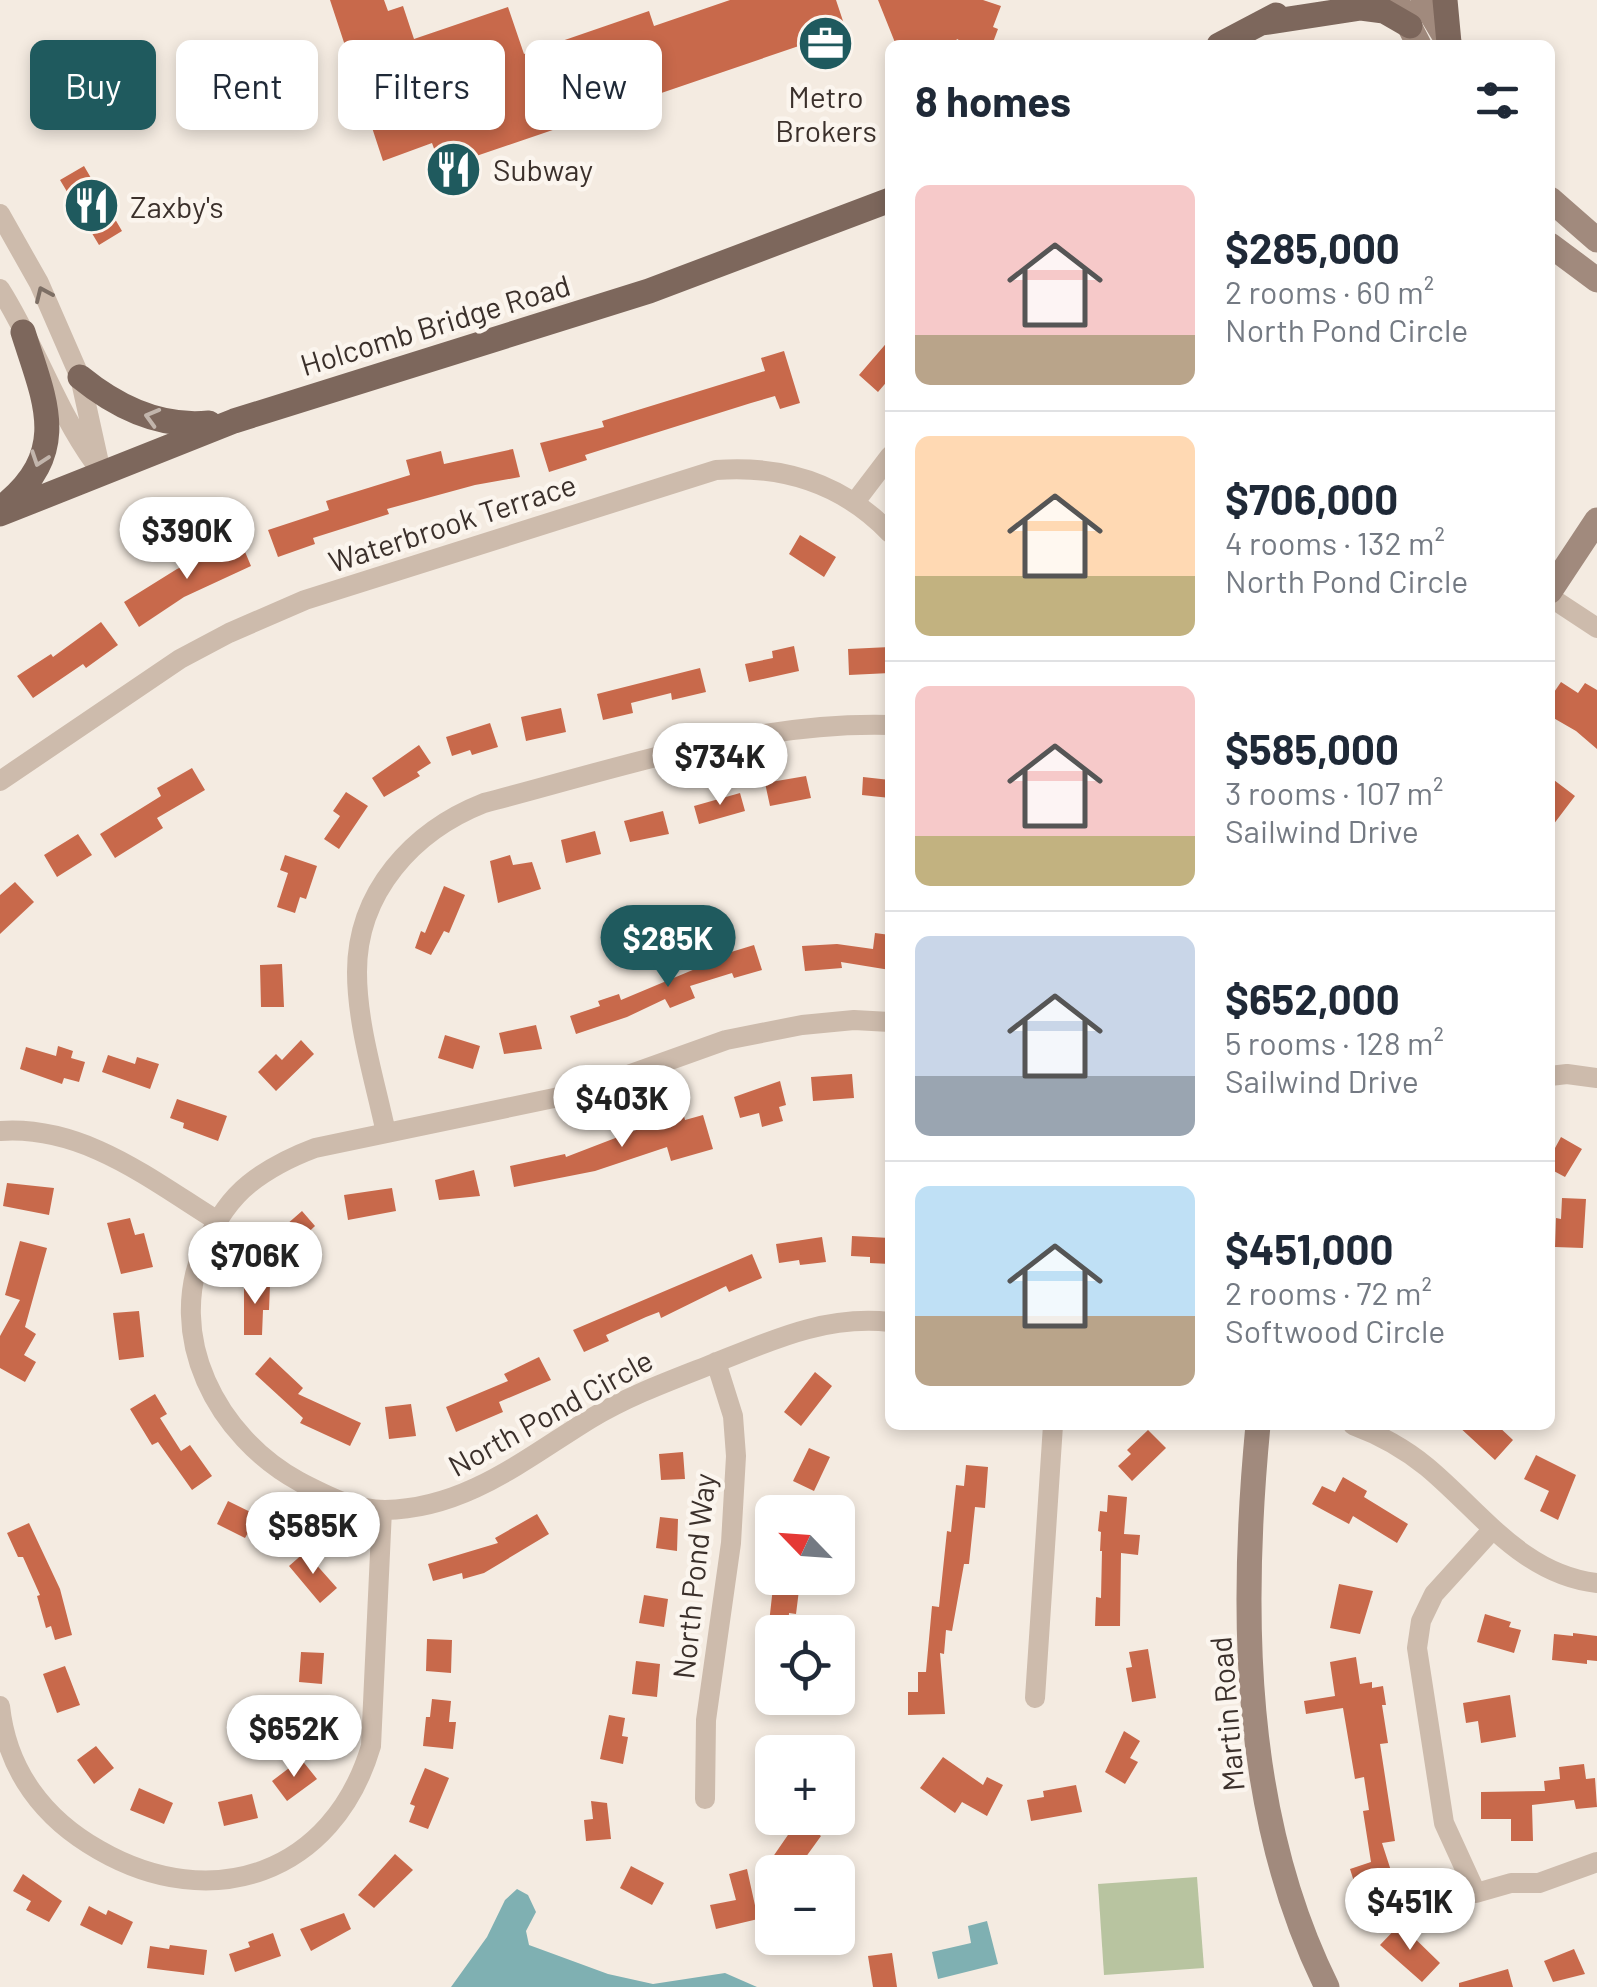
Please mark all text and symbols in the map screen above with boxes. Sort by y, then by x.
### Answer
office icon: Metro Brokers [796,14,856,74]
chip: Buy [30,40,156,130]
chip: Rent [176,40,318,130]
chip: Filters [338,40,505,130]
chip: New [525,40,662,130]
icon: filters [1470,73,1525,128]
text: 8 homes [915,75,1071,125]
place label: Metro Brokers [775,78,877,148]
restaurant icon: Subway [424,139,484,199]
place label: Subway [493,151,593,187]
restaurant icon: Zaxby's [61,176,121,236]
place label: Zaxby's [130,188,224,224]
text: $285,000 [1225,222,1400,272]
icon: home [995,225,1115,345]
street label: Holcomb Bridge Road [296,266,574,382]
text: 2 rooms · 60 m² [1225,272,1434,310]
one-way arrow [36,286,56,304]
text: North Pond Circle [1225,310,1468,348]
one-way arrow [144,408,161,429]
one-way arrow [30,449,51,466]
street label: Waterbrook Terrace [324,465,580,579]
text: $706,000 [1225,473,1398,523]
icon: home [995,476,1115,596]
pin: $390K [117,497,257,582]
text: $390K [142,510,232,548]
text: 4 rooms · 132 m² [1225,523,1445,561]
text: North Pond Circle [1225,561,1468,599]
pin: $734K [650,723,790,808]
text: $585,000 [1225,723,1399,773]
icon: home [995,726,1115,846]
text: $734K [675,736,765,774]
text: 3 rooms · 107 m² [1225,773,1443,811]
text: Sailwind Drive [1225,811,1419,849]
pin: $285K [598,905,738,990]
text: $285K [623,918,713,956]
text: $652,000 [1225,973,1400,1023]
icon: home [995,976,1115,1096]
text: 5 rooms · 128 m² [1225,1023,1444,1061]
text: Sailwind Drive [1225,1061,1419,1099]
pin: $403K [552,1065,692,1150]
text: $403K [575,1078,669,1116]
pin: $706K [185,1222,325,1307]
text: $451,000 [1225,1223,1393,1273]
icon: home [995,1226,1115,1346]
text: $706K [210,1235,300,1273]
text: 2 rooms · 72 m² [1225,1273,1432,1311]
text: Softwood Circle [1225,1311,1445,1349]
street label: North Pond Circle [442,1341,658,1483]
street label: North Pond Way [664,1471,722,1681]
pin: $585K [243,1492,383,1577]
north arrow [755,1495,855,1595]
map controls [755,1495,855,1955]
text: $585K [268,1505,358,1543]
button: locate [755,1615,855,1715]
street label: Martin Road [1201,1635,1251,1793]
pin: $652K [224,1695,364,1780]
text: $652K [249,1708,339,1746]
button: + [755,1735,855,1835]
button: − [755,1855,855,1955]
pin: $451K [1340,1868,1480,1953]
text: $451K [1367,1881,1453,1919]

